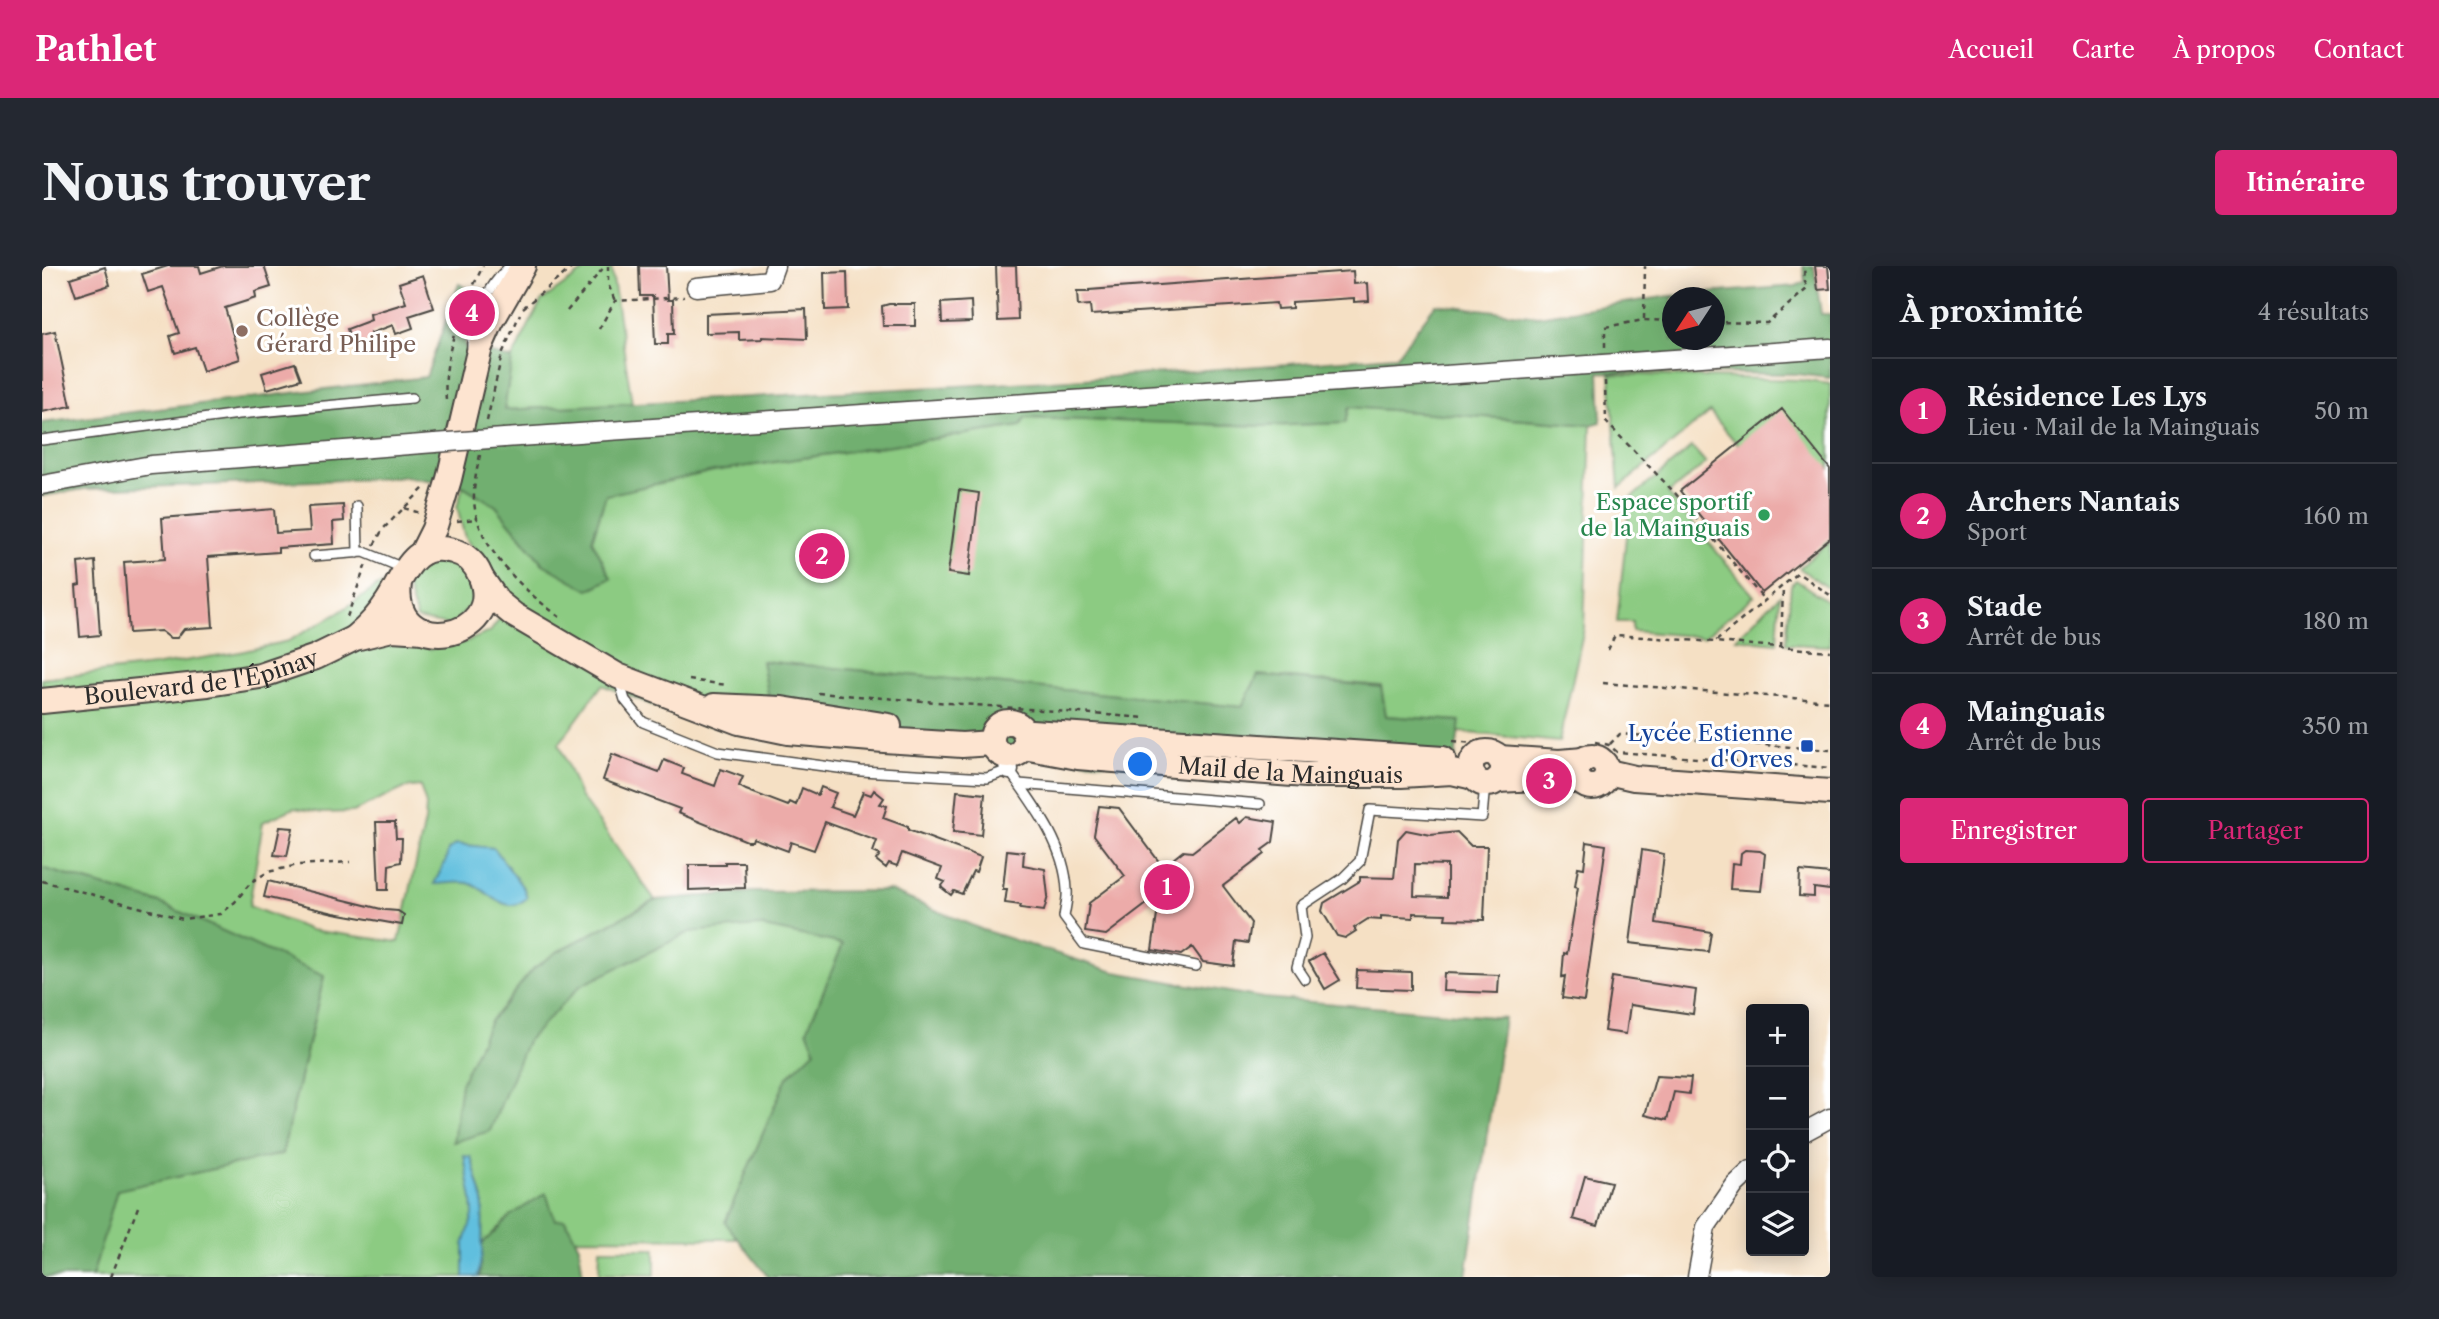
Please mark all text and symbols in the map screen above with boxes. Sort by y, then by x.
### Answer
text: Pathlet [35,29,157,70]
text: Accueil [1949,35,2034,64]
text: Carte [2072,35,2135,64]
text: À propos [2173,35,2276,64]
text: Contact [2314,35,2404,64]
button: Itinéraire [2215,150,2397,215]
text: Nous trouver [42,152,370,213]
pin: 4 [449,287,495,339]
north arrow [1662,287,1725,350]
text: À proximité [1900,293,2083,330]
text: 4 résultats [2258,298,2369,326]
place label: Collège Gérard Philipe [256,304,416,358]
marker: Collège Gérard Philipe [234,323,250,339]
text: Résidence Les Lys [1967,381,2207,413]
text: 1 [1918,397,1928,425]
text: 50 m [2314,397,2369,425]
text: Lieu · Mail de la Mainguais [1967,413,2260,441]
text: Archers Nantais [1967,486,2180,518]
place label: Espace sportif de la Mainguais [1580,488,1753,542]
text: 2 [1916,502,1930,530]
text: 160 m [2304,502,2369,530]
marker: Espace sportif de la Mainguais [1756,507,1772,523]
text: Sport [1967,518,2027,546]
pin: 2 [799,530,845,582]
text: Stade [1967,591,2042,623]
text: 3 [1917,607,1930,635]
text: 180 m [2304,607,2369,635]
text: Arrêt de bus [1967,623,2101,651]
street label: Boulevard de l'Épinay [82,643,322,711]
text: Mainguais [1967,696,2105,728]
text: 4 [1916,712,1930,740]
text: 350 m [2302,712,2369,740]
place label: Lycée Estienne d'Orves [1628,719,1793,773]
text: Arrêt de bus [1967,728,2101,756]
marker: Lycée Estienne d'Orves [1799,738,1815,754]
your location [1123,747,1157,781]
street label: Mail de la Mainguais [1177,751,1403,790]
pin: 3 [1526,755,1572,807]
button: Enregistrer [1900,798,2128,863]
button: Partager [2142,798,2369,863]
pin: 1 [1144,861,1190,913]
map controls [1746,1004,1809,1256]
button: + [1746,1004,1809,1067]
button: − [1746,1067,1809,1130]
button: locate [1746,1130,1809,1193]
button: layers [1746,1193,1809,1256]

